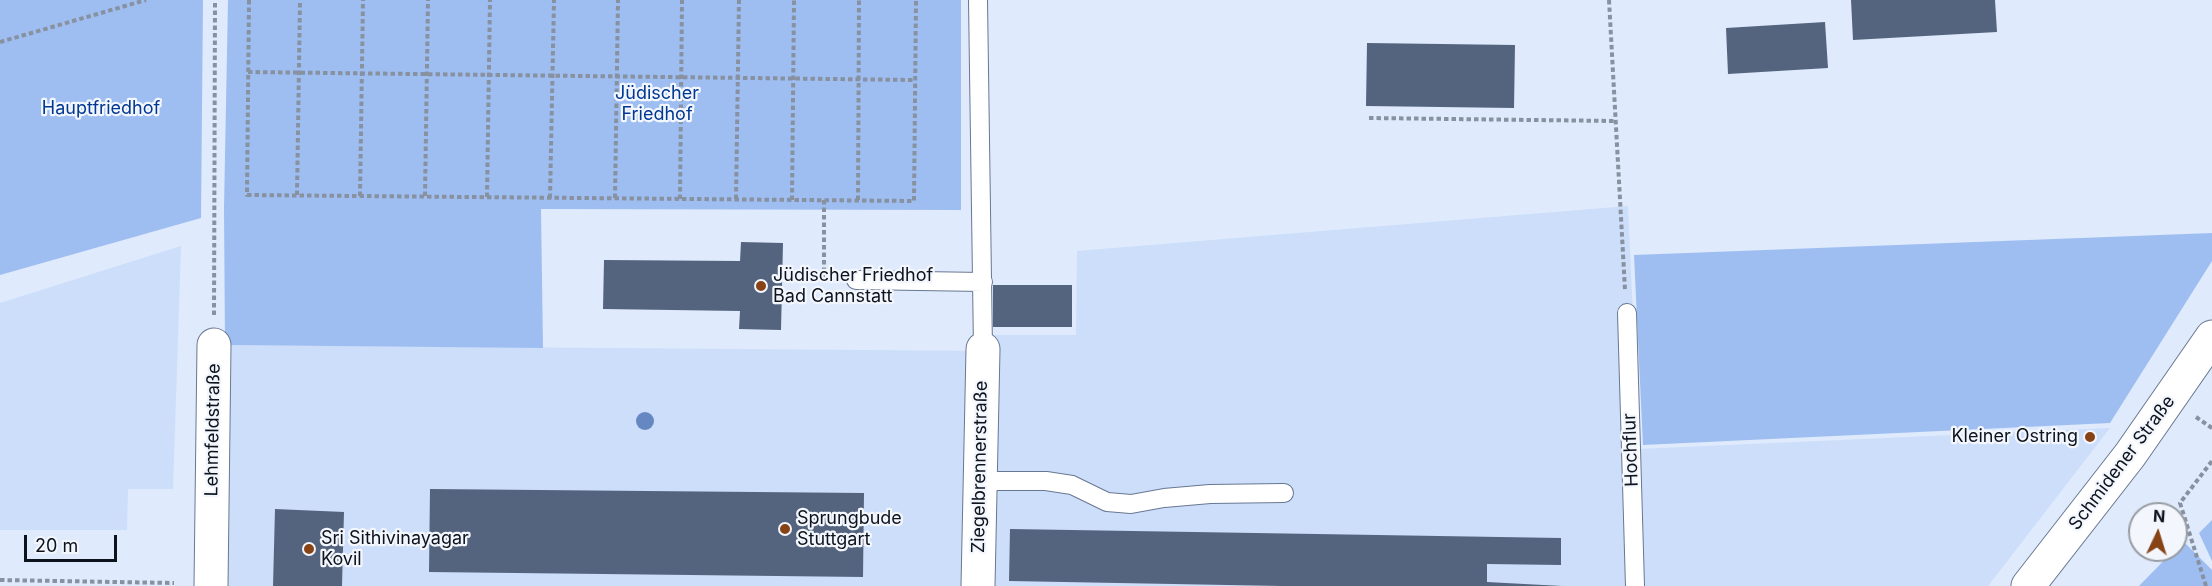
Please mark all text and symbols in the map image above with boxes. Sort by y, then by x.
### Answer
park label: Jüdischer Friedhof [615,83,699,125]
park label: Hauptfriedhof [42,98,160,120]
place label: Jüdischer Friedhof Bad Cannstatt [773,265,933,308]
marker: Jüdischer Friedhof Bad Cannstatt [754,279,768,293]
street label: Lehmfeldstraße [201,363,225,497]
street label: Ziegelbrennerstraße [968,381,992,553]
street label: Schmidener Straße [2064,391,2180,535]
street label: Hochflur [1619,413,1643,487]
place label: Kleiner Ostring [1951,426,2078,448]
marker: Kleiner Ostring [2083,430,2097,444]
north arrow [2128,502,2188,562]
text: N [2152,506,2166,526]
place label: Sprungbude Stuttgart [797,508,902,550]
marker: Sprungbude Stuttgart [778,522,792,536]
scale bar [27,523,120,561]
place label: Sri Sithivinayagar Kovil [321,528,469,570]
text: 20 m [35,535,78,556]
marker: Sri Sithivinayagar Kovil [302,542,316,556]

